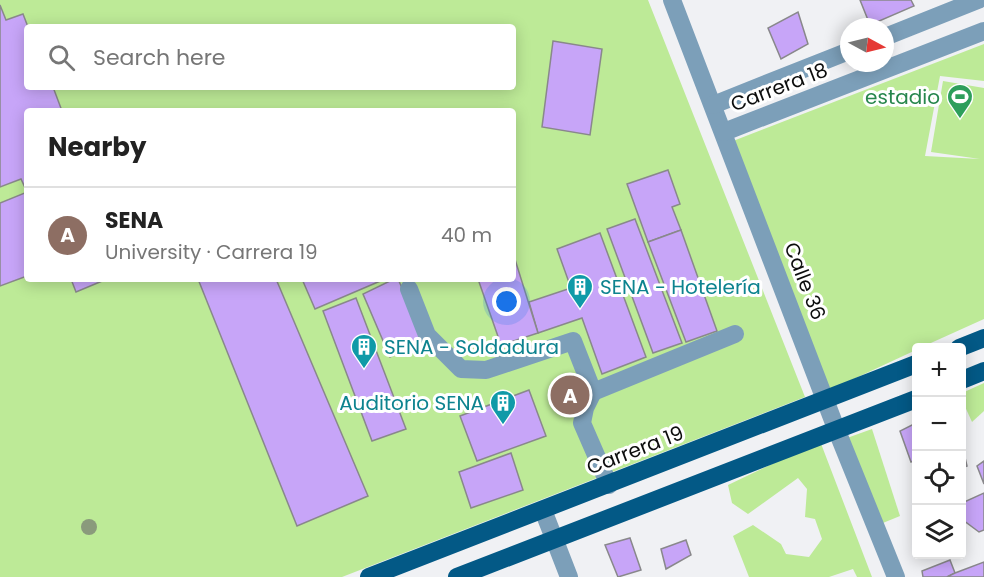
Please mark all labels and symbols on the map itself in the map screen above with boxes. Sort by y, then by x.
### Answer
north arrow [840,18,894,72]
street label: Carrera 18 [727,56,831,118]
sports icon: estadio [945,82,975,120]
place label: estadio [865,83,940,111]
street label: Calle 36 [777,238,833,324]
building icon: SENA - Hotelería [565,272,595,310]
place label: SENA - Hotelería [600,273,761,301]
your location [492,287,521,316]
building icon: SENA - Soldadura [349,332,379,370]
place label: SENA - Soldadura [384,333,559,361]
pin: A [550,372,590,418]
building icon: Auditorio SENA [488,388,518,426]
place label: Auditorio SENA [339,389,484,417]
street label: Carrera 19 [583,419,687,481]

